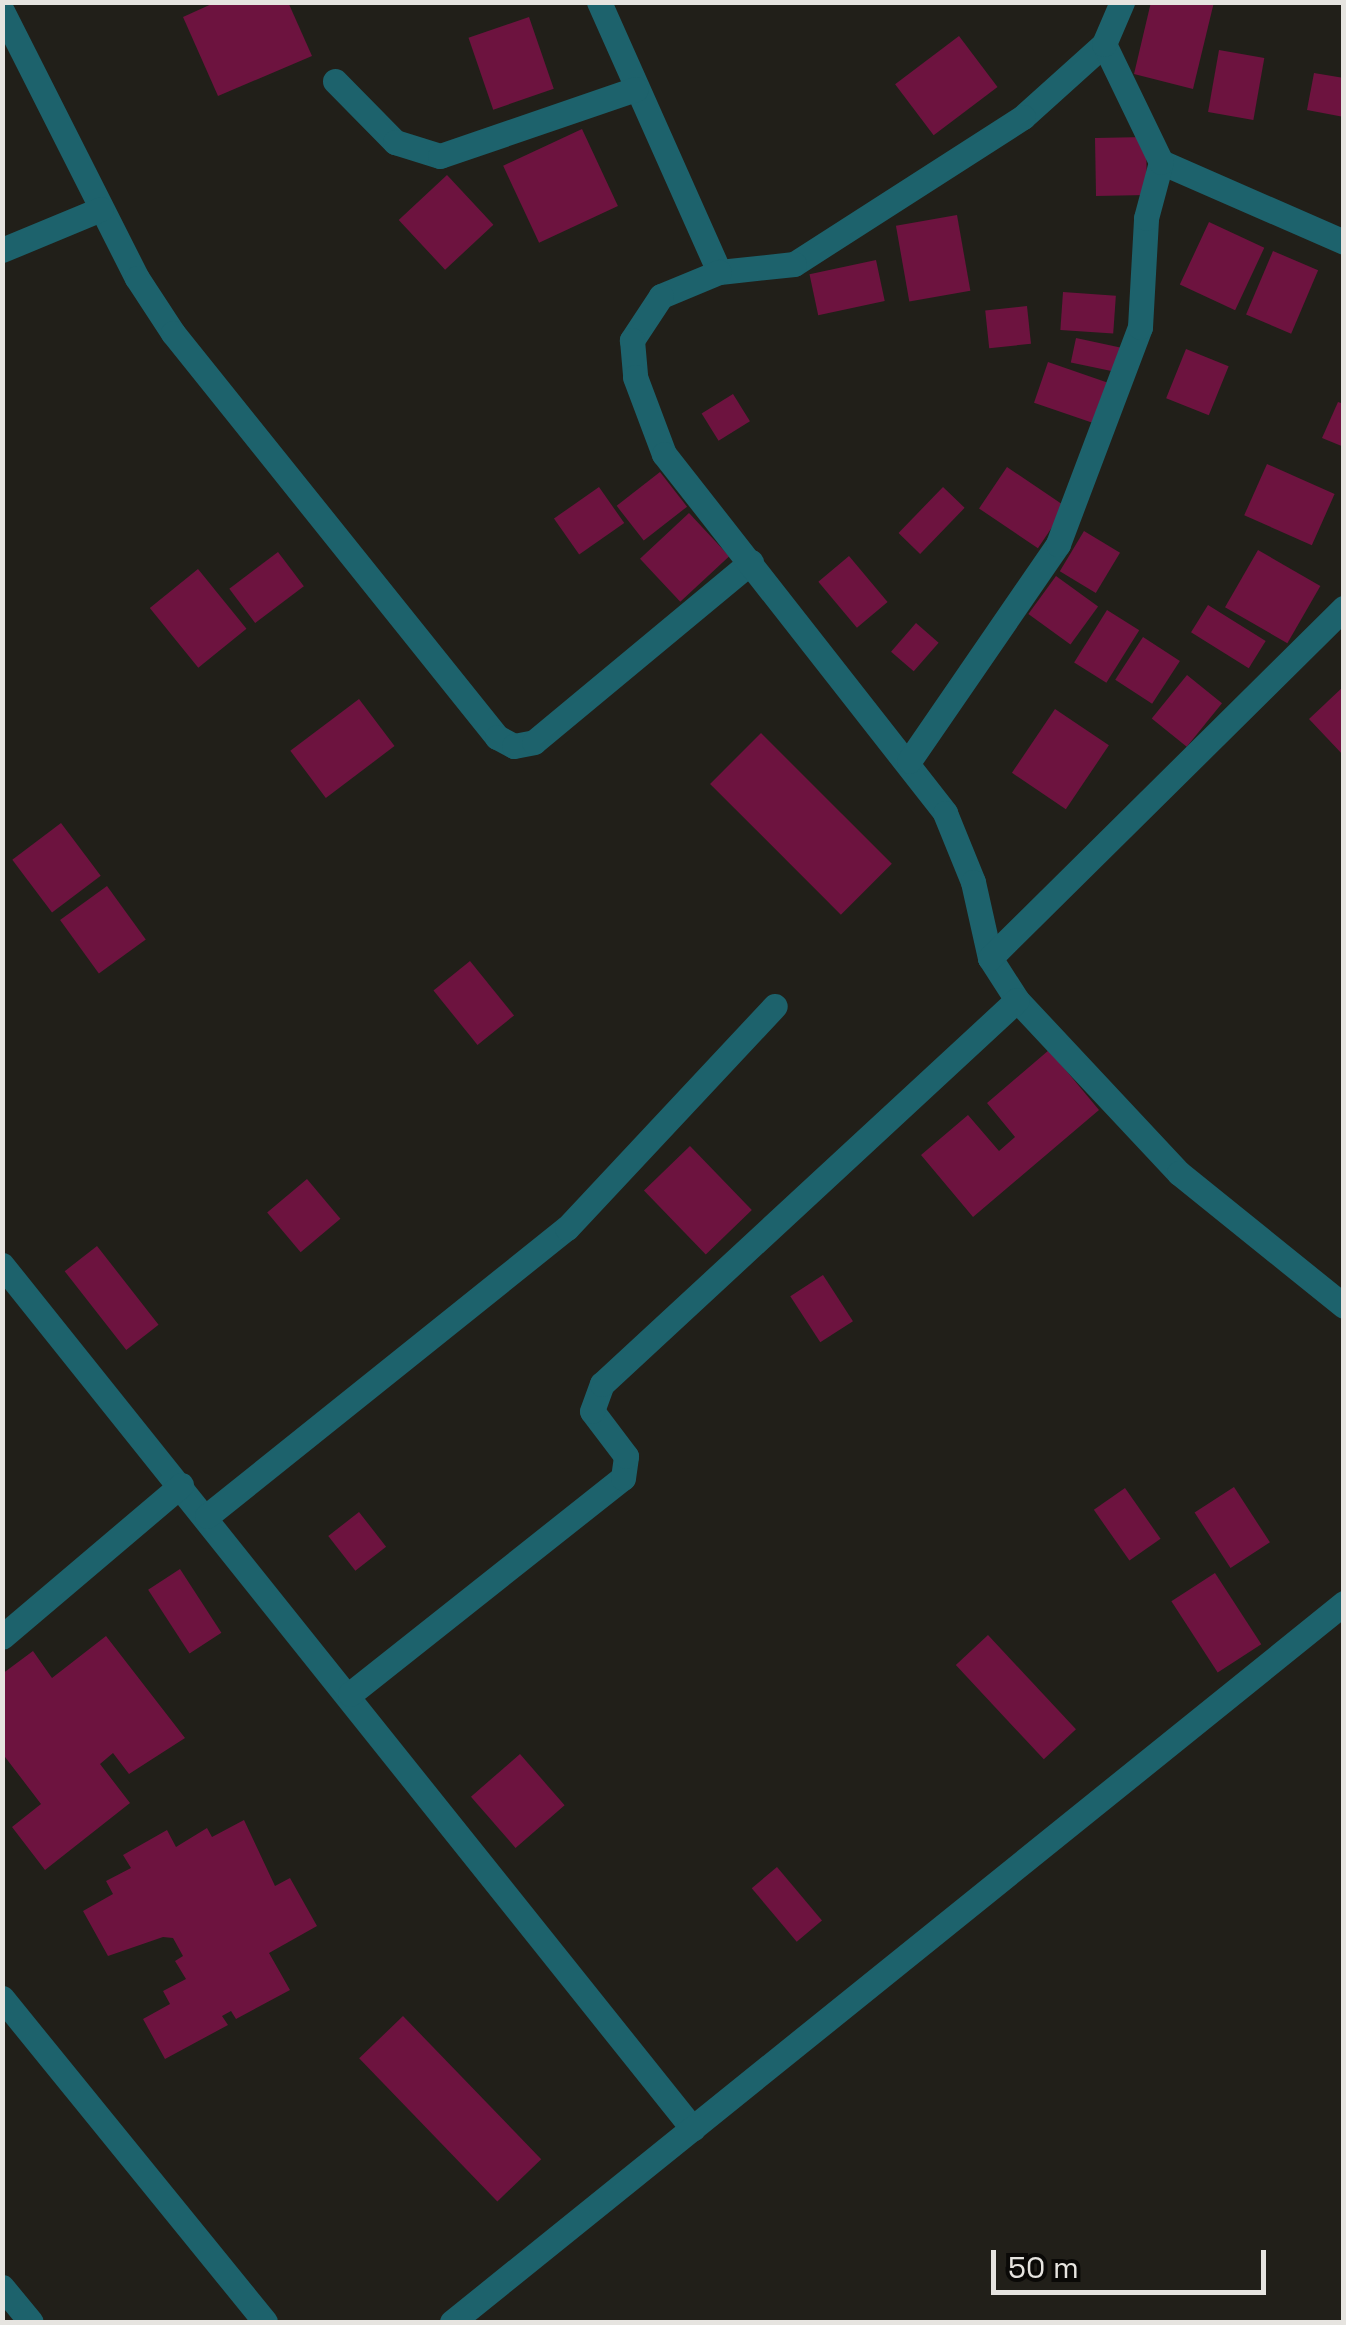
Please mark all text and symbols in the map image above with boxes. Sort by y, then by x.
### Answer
scale bar [996,2230,1271,2292]
text: 50 m [1008,2248,1079,2287]

